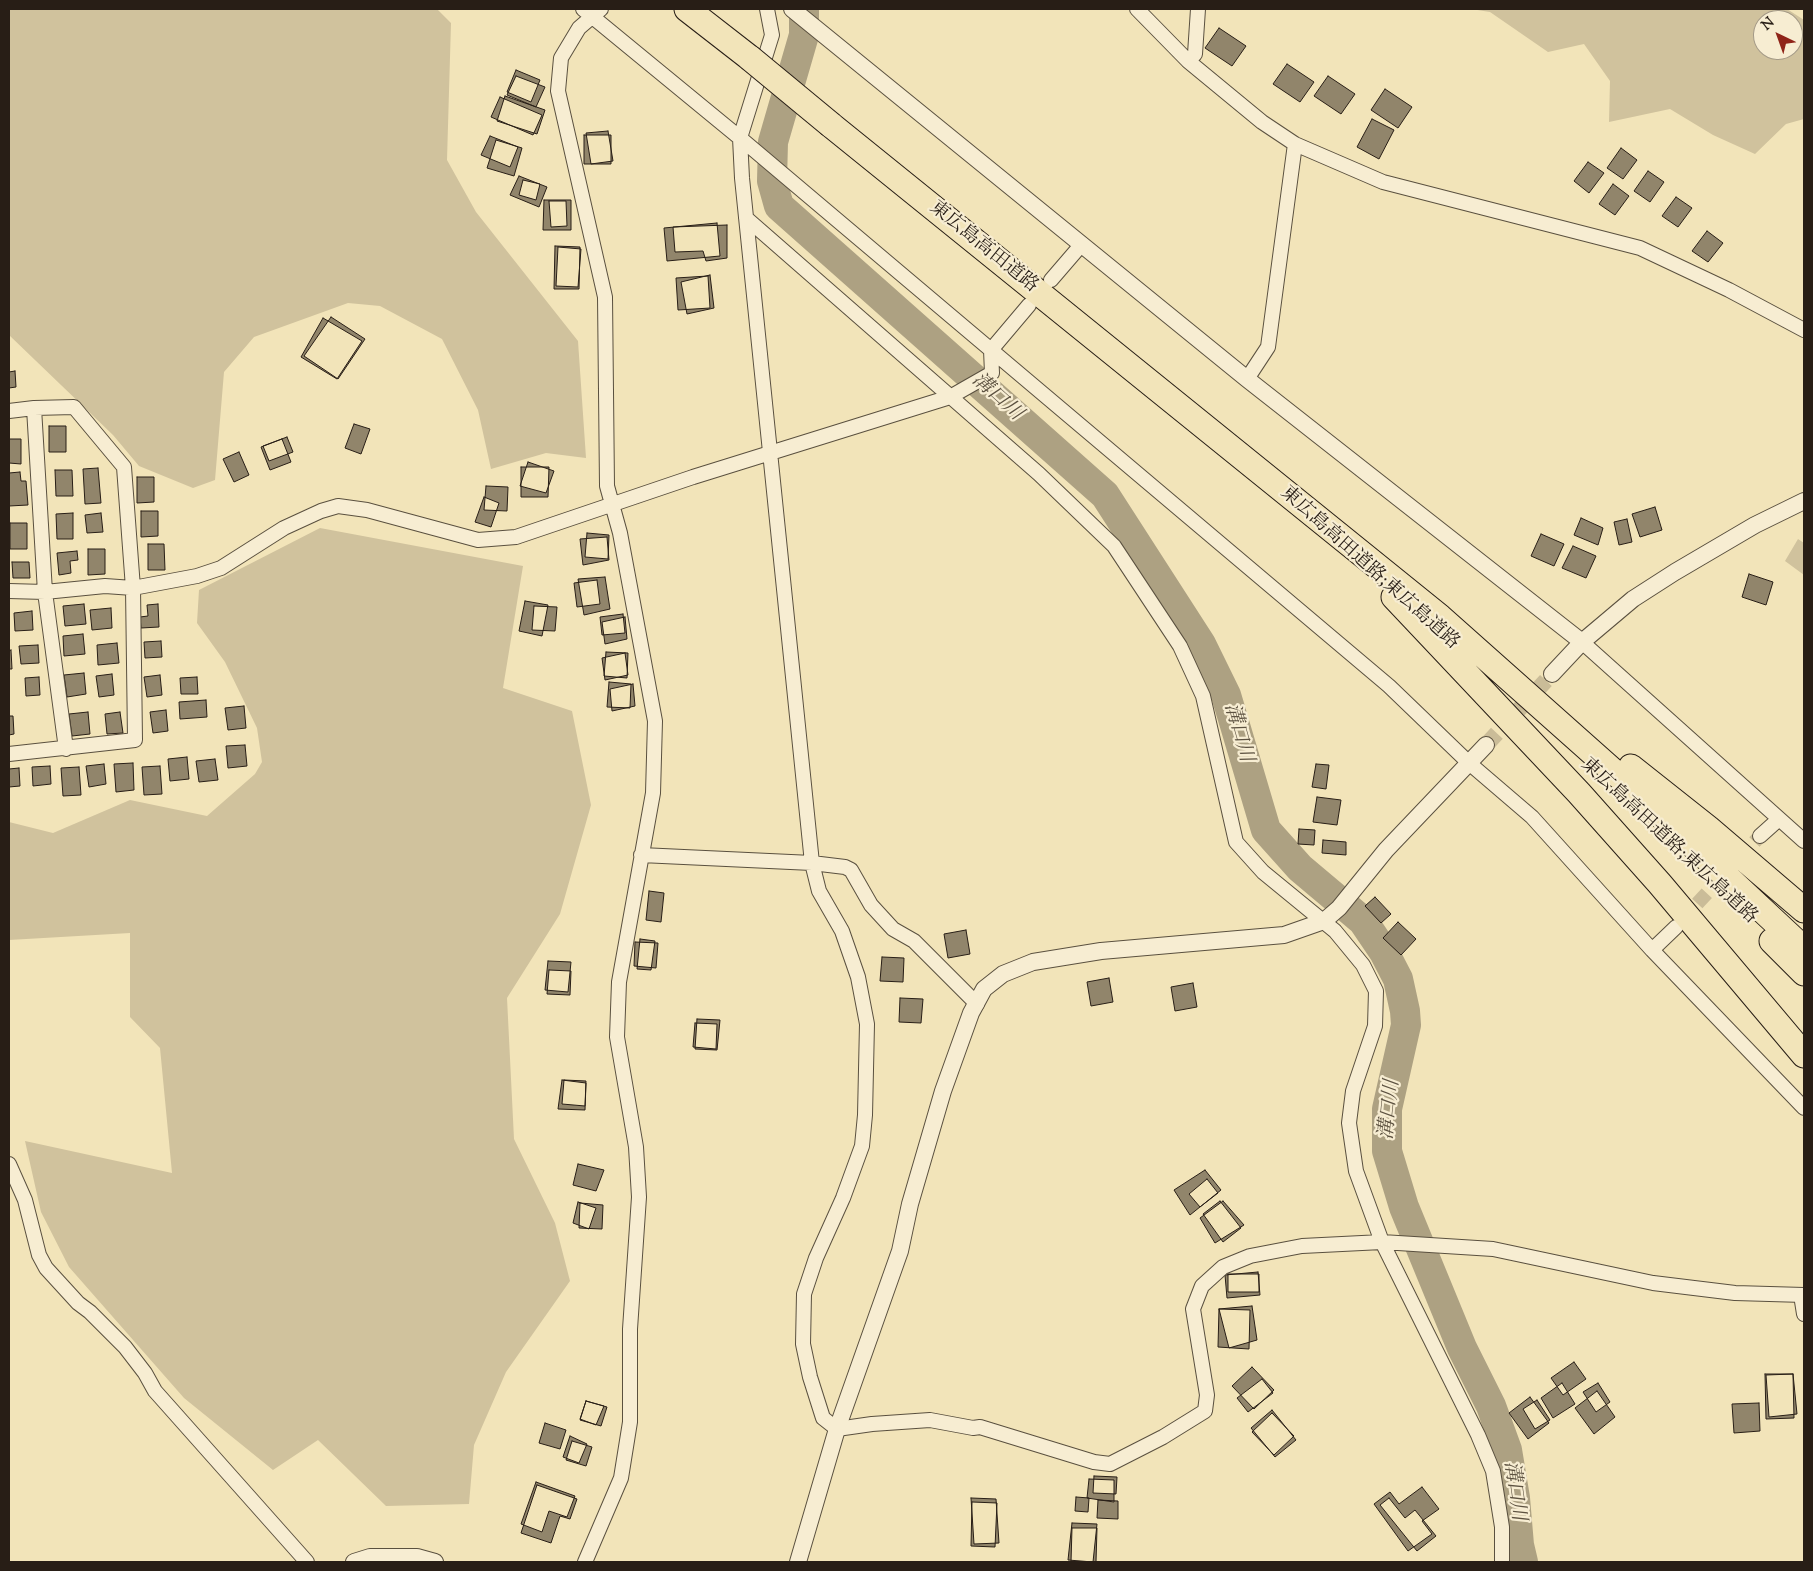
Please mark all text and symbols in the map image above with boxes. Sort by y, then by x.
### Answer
north arrow [1753,10,1803,60]
text: N [1758,13,1779,36]
street label: 東広島高田道路 [924,197,1042,299]
water label: 溝口川 [966,369,1026,427]
street label: 東広島高田道路;東広島道路 [1275,483,1463,655]
water label: 溝口川 [1217,701,1257,765]
street label: 東広島高田道路;東広島道路 [1575,754,1761,930]
water label: 溝口川 [1376,1079,1406,1141]
water label: 溝口川 [1497,1460,1529,1522]

